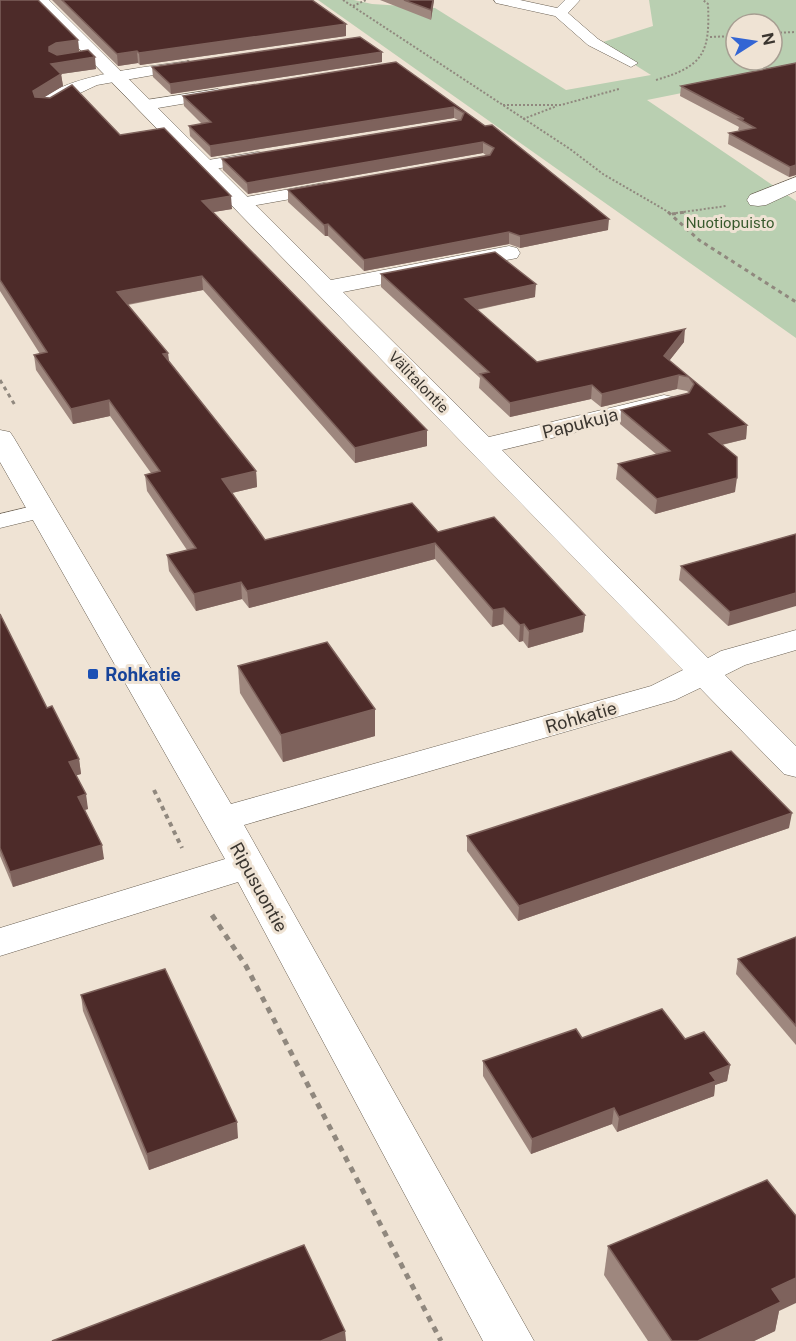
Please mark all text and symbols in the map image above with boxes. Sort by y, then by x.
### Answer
north arrow [724,12,784,72]
text: N [758,31,779,47]
park label: Nuotiopuisto [685,214,775,231]
street label: Välitalontie [385,348,453,416]
street label: Papukuja [540,403,620,443]
place label: Rohkatie [105,664,181,685]
marker: Rohkatie [86,667,100,681]
street label: Rohkatie [543,697,619,737]
street label: Ripusuontie [226,839,292,935]

